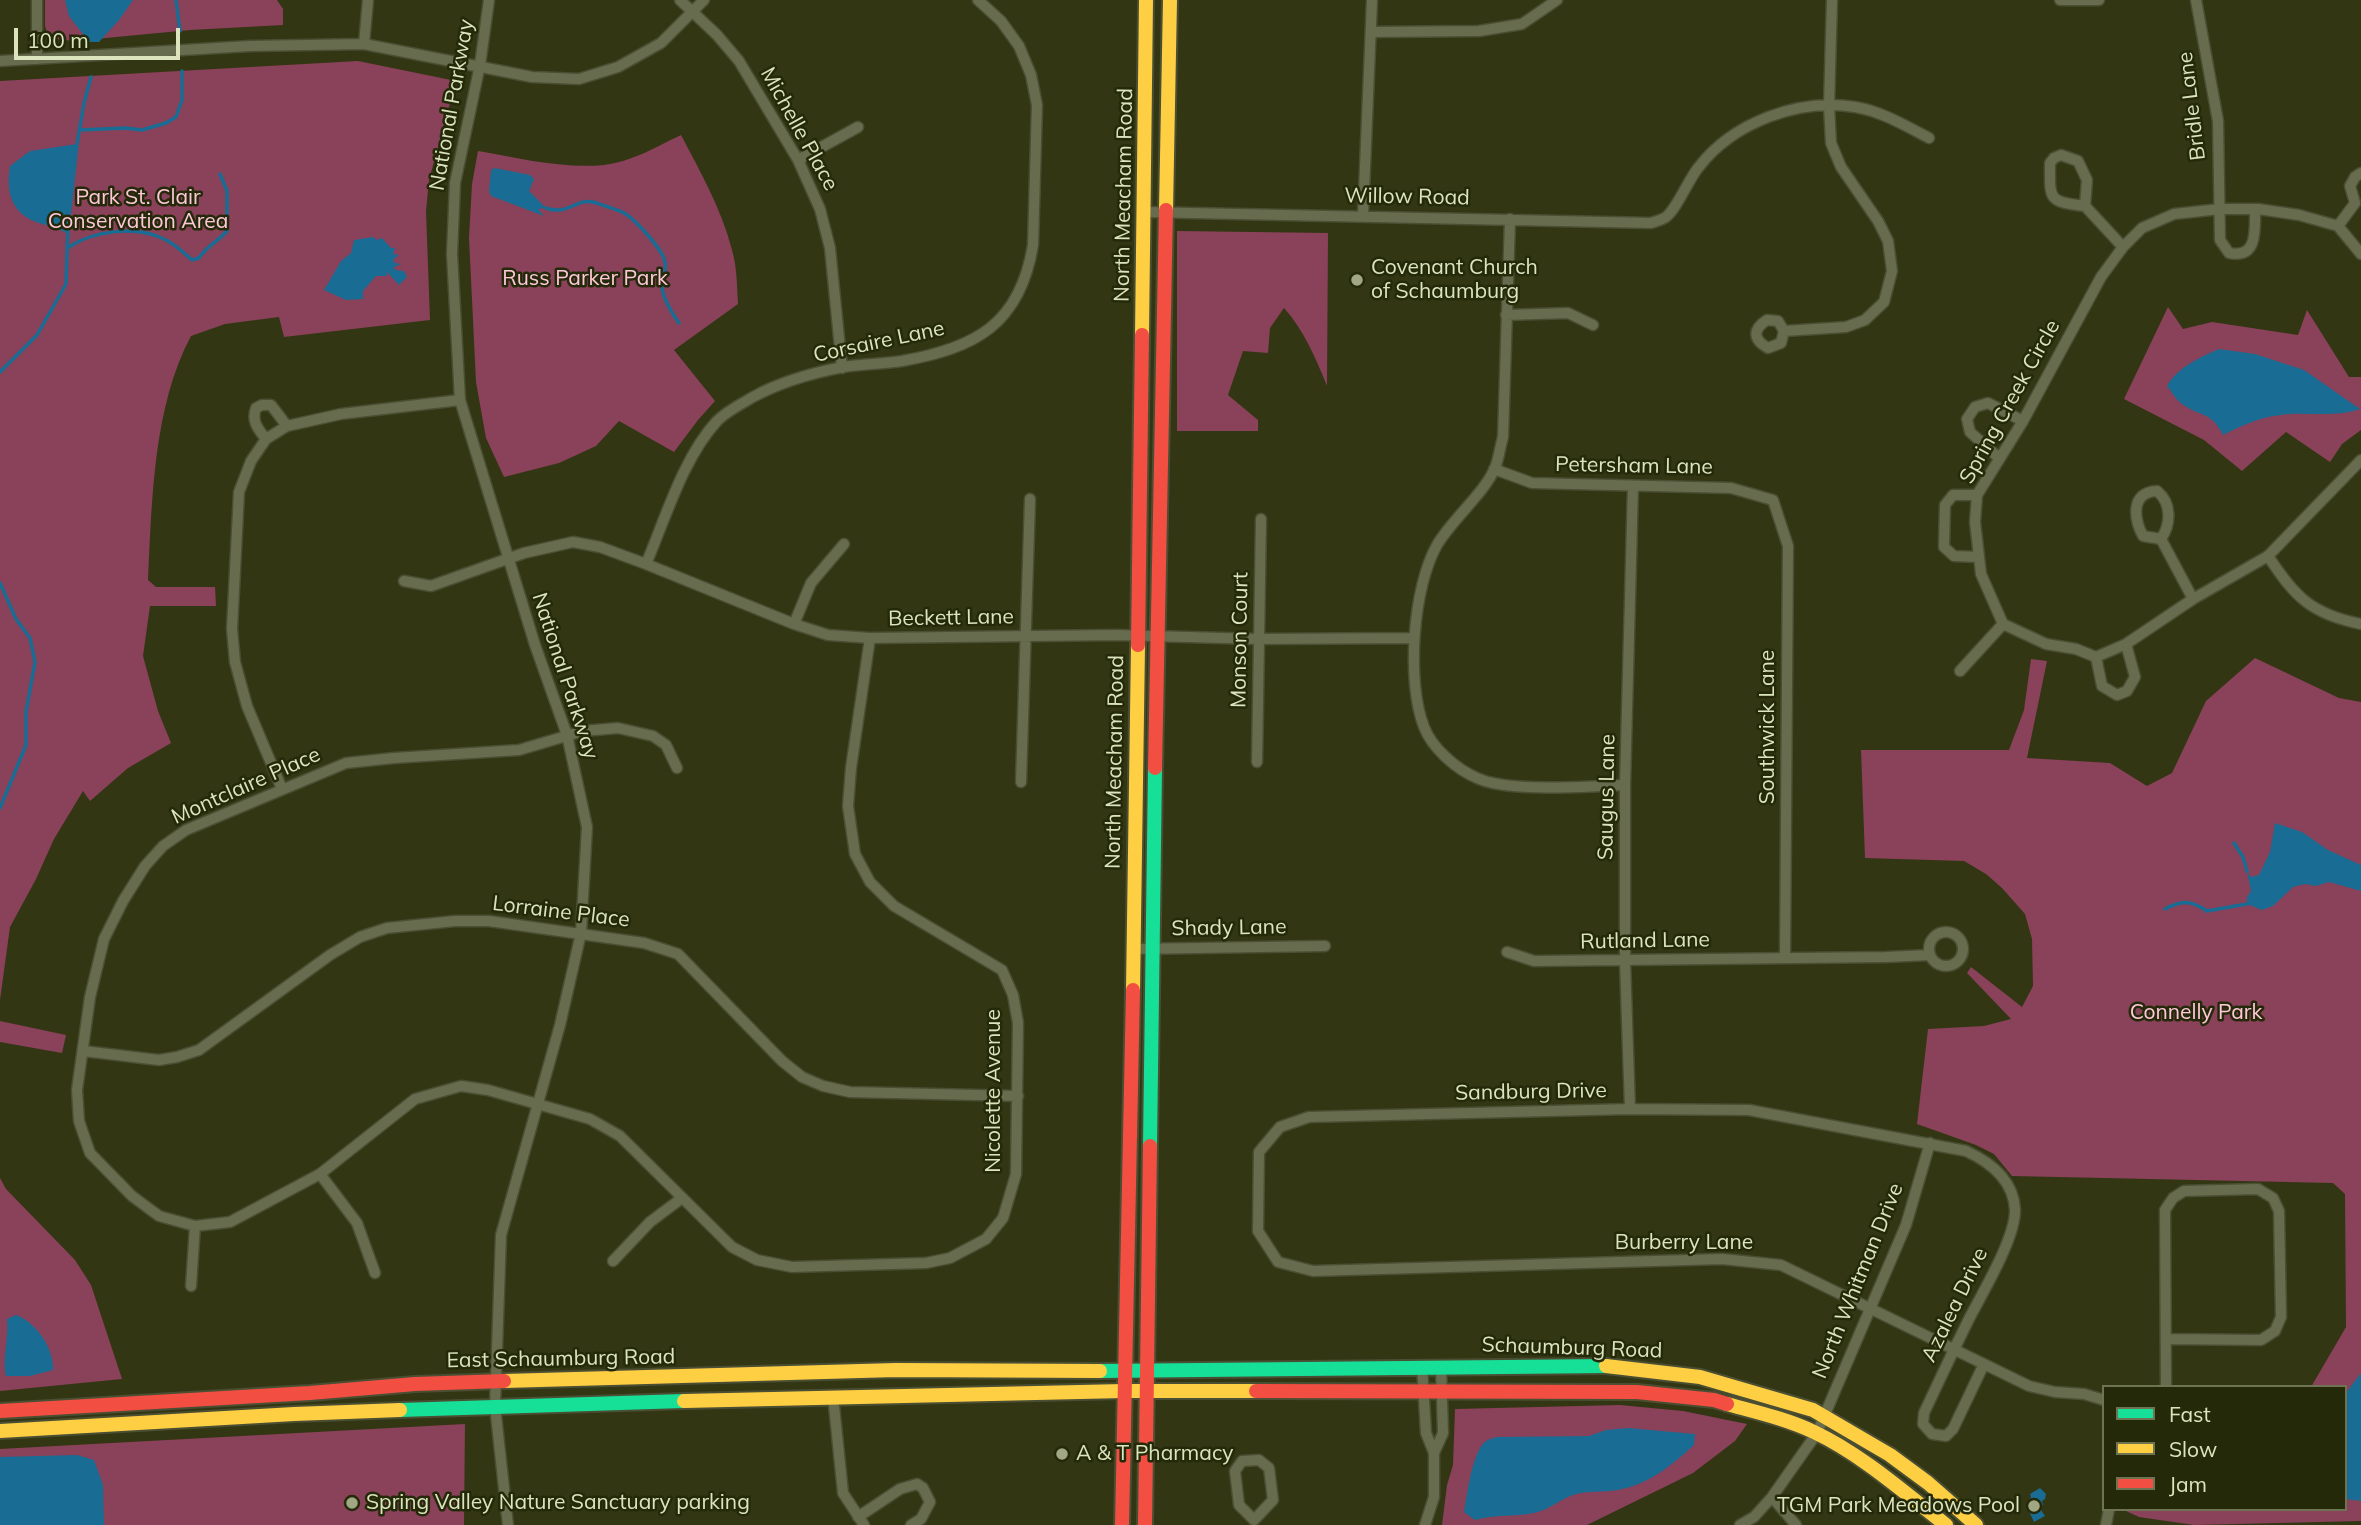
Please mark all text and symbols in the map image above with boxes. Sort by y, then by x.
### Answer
scale bar [18,14,184,58]
street label: National Parkway [425,17,479,193]
text: 100 m [27,27,89,53]
street label: Bridle Lane [2173,50,2211,162]
street label: Michelle Place [755,63,843,195]
street label: North Meacham Road [1110,88,1138,302]
street label: Willow Road [1344,183,1470,211]
park label: Park St. Clair Conservation Area [48,185,228,235]
place label: Covenant Church of Schaumburg [1371,255,1538,305]
park label: Russ Parker Park [502,266,668,292]
marker: Covenant Church of Schaumburg [1349,272,1365,288]
street label: Corsaire Lane [811,316,947,368]
street label: Spring Creek Circle [1955,316,2065,488]
street label: Petersham Lane [1555,452,1713,480]
street label: Monson Court [1226,572,1254,708]
street label: National Parkway [526,590,604,762]
street label: Beckett Lane [888,604,1014,632]
street label: Southwick Lane [1755,650,1781,804]
street label: North Meacham Road [1101,655,1129,869]
street label: Saugus Lane [1593,734,1621,860]
street label: Montclaire Place [168,742,324,830]
street label: Lorraine Place [491,891,631,933]
street label: Shady Lane [1171,914,1287,942]
street label: Rutland Lane [1580,927,1710,955]
park label: Connelly Park [2130,1000,2262,1026]
street label: Nicolette Avenue [981,1009,1007,1173]
street label: Sandburg Drive [1455,1078,1607,1106]
street label: North Whitman Drive [1807,1180,1909,1382]
street label: Burberry Lane [1615,1230,1753,1256]
street label: Azalea Drive [1916,1244,1994,1366]
street label: Schaumburg Road [1481,1332,1663,1364]
street label: East Schaumburg Road [446,1344,676,1374]
legend [2102,1385,2347,1511]
text: Fast [2169,1401,2211,1427]
text: Slow [2169,1436,2217,1462]
place label: A & T Pharmacy [1076,1441,1234,1467]
marker: A & T Pharmacy [1054,1446,1070,1462]
text: Jam [2169,1471,2207,1497]
place label: Spring Valley Nature Sanctuary parking [366,1490,750,1516]
place label: TGM Park Meadows Pool [1777,1493,2020,1519]
marker: Spring Valley Nature Sanctuary parking [344,1495,360,1511]
marker: TGM Park Meadows Pool [2026,1498,2042,1514]

